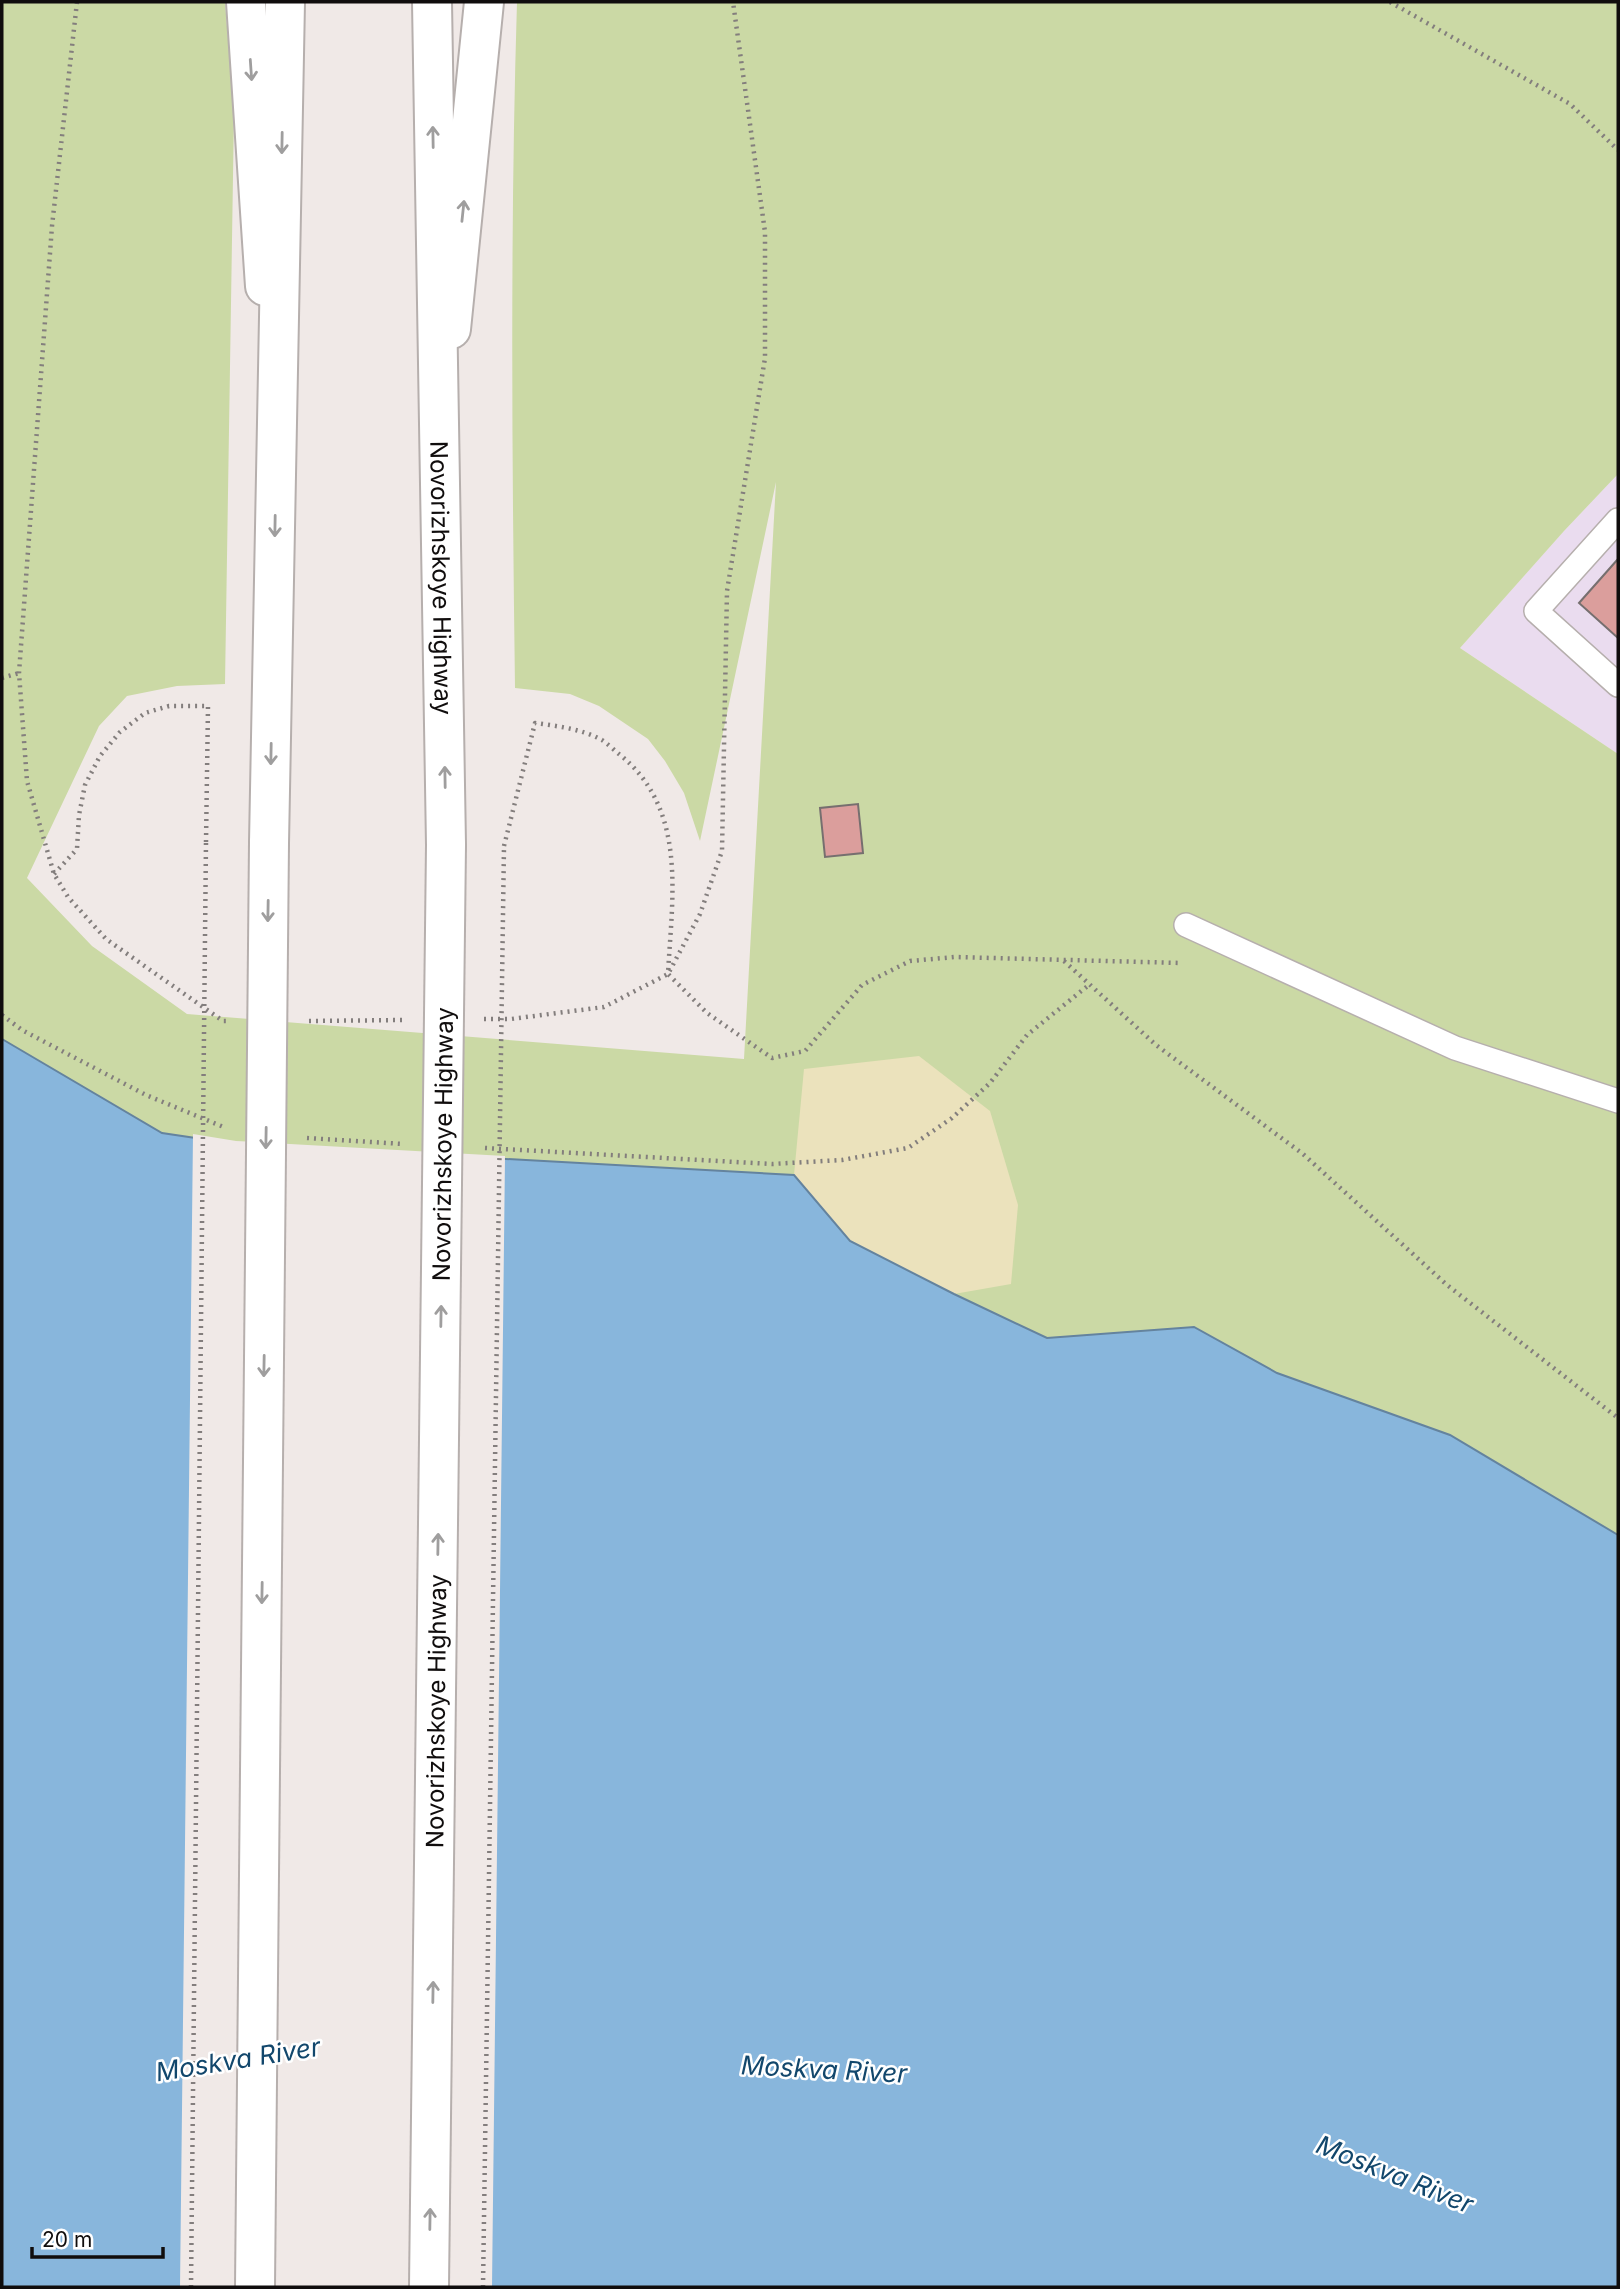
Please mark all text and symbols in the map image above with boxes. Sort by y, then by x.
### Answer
one-way arrow [244,58,257,81]
one-way arrow [427,125,440,148]
one-way arrow [275,132,289,155]
one-way arrow [456,200,469,223]
street label: Novorizhskoye Highway [425,441,458,715]
one-way arrow [268,515,282,538]
one-way arrow [264,742,278,765]
one-way arrow [438,765,452,788]
one-way arrow [262,899,275,922]
street label: Novorizhskoye Highway [426,1007,459,1281]
one-way arrow [259,1127,273,1150]
one-way arrow [434,1305,448,1328]
one-way arrow [257,1354,271,1377]
one-way arrow [431,1532,445,1555]
street label: Novorizhskoye Highway [420,1574,452,1848]
one-way arrow [255,1582,268,1605]
one-way arrow [426,1980,439,2003]
water label: Moskva River [153,2030,324,2087]
water label: Moskva River [740,2049,909,2089]
water label: Moskva River [1312,2128,1479,2220]
one-way arrow [423,2208,437,2231]
scale bar [32,2216,163,2260]
text: 20 m [42,2227,92,2252]

